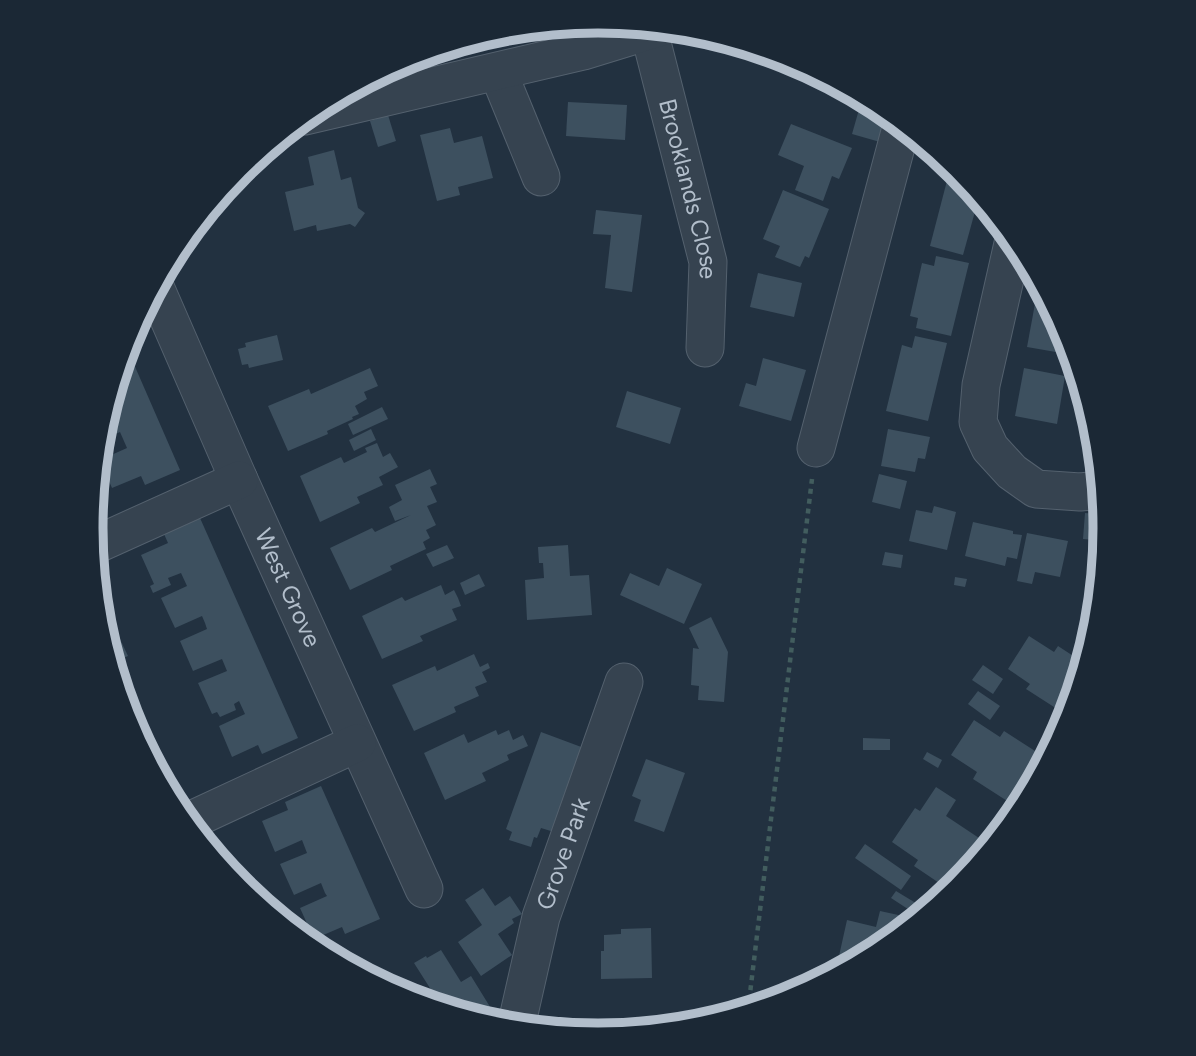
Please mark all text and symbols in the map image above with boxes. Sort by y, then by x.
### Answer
street label: Brooklands Close [653,95,724,280]
street label: West Grove [249,524,328,651]
street label: Grove Park [530,793,596,913]

